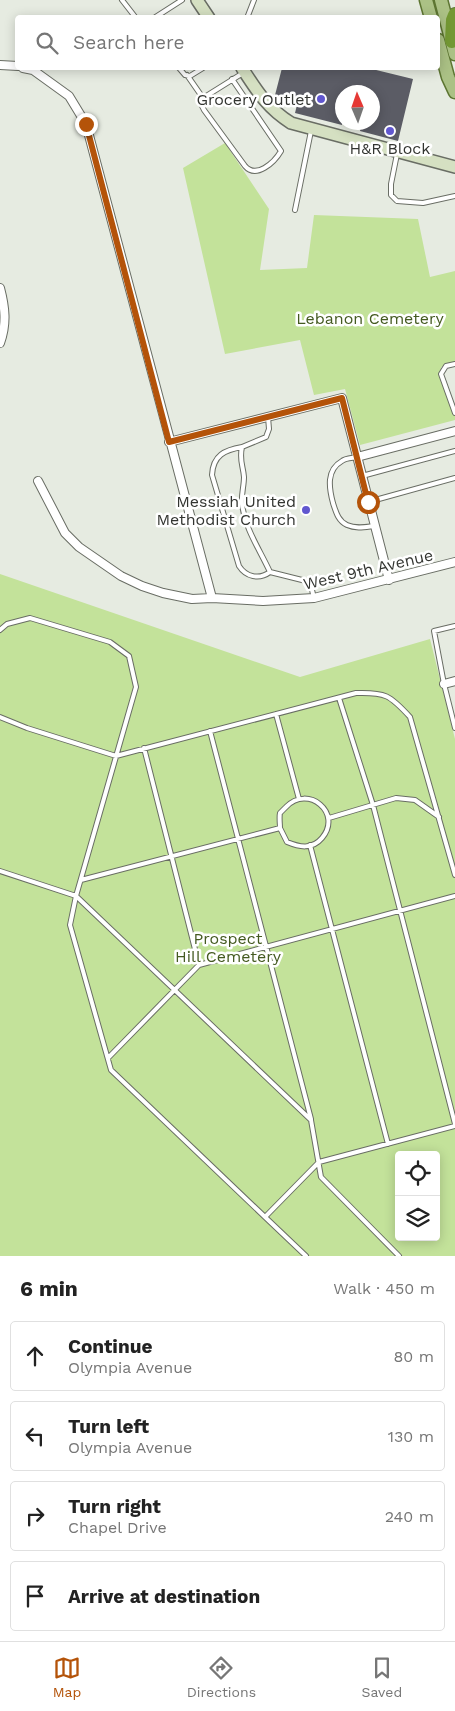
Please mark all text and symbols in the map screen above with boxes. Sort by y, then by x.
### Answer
search box [15,15,440,70]
icon: search [33,29,61,57]
text: Search here [73,31,184,54]
north arrow [335,85,380,130]
place label: Grocery Outlet [196,90,311,109]
marker: Grocery Outlet [315,93,327,105]
route end [75,113,98,136]
marker: H&R Block [384,125,396,137]
place label: H&R Block [350,139,430,158]
park label: Lebanon Cemetery [296,309,445,328]
route start [357,491,380,514]
place label: Messiah United Methodist Church [156,492,296,529]
marker: Messiah United Methodist Church [300,504,312,516]
street label: West 9th Avenue [301,545,435,594]
park label: Prospect Hill Cemetery [175,929,282,966]
map controls [395,1151,440,1241]
button: locate [395,1151,440,1196]
button: layers [395,1196,440,1241]
text: 6 min [20,1276,78,1301]
text: Walk · 450 m [333,1279,435,1298]
text: Continue [68,1335,152,1358]
icon: ahead [21,1342,49,1370]
text: 80 m [393,1347,434,1366]
text: Olympia Avenue [68,1358,192,1377]
text: Turn left [68,1415,149,1438]
icon: left [21,1422,49,1450]
text: 130 m [388,1427,434,1446]
text: Olympia Avenue [68,1438,192,1457]
text: Turn right [68,1495,161,1518]
icon: right [21,1502,49,1530]
text: 240 m [385,1507,434,1526]
text: Chapel Drive [68,1518,167,1537]
icon: arrive [21,1582,49,1610]
text: Arrive at destination [68,1585,260,1608]
tab: Map [53,1654,81,1700]
tab: Directions [187,1654,256,1700]
tab: Saved [362,1654,402,1700]

